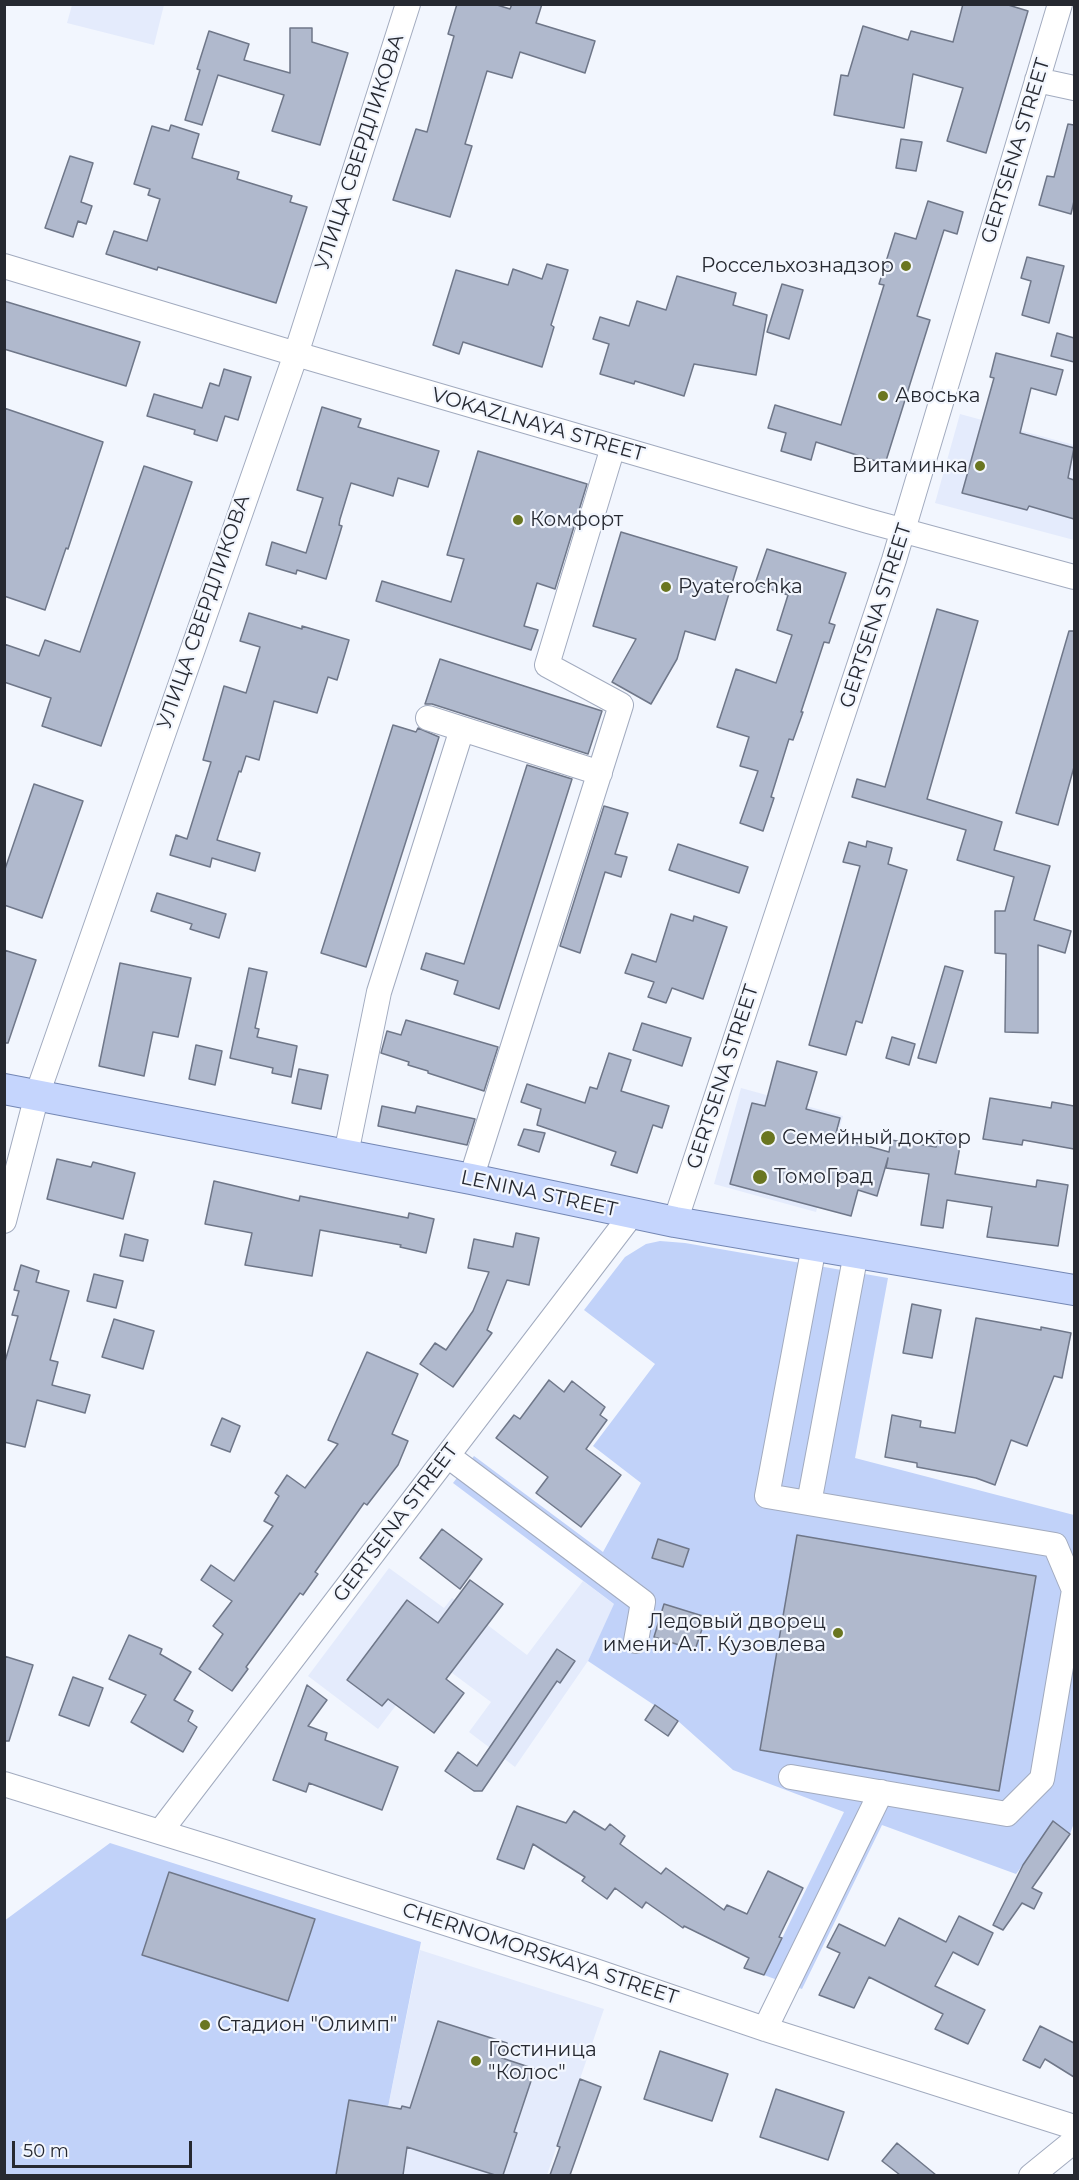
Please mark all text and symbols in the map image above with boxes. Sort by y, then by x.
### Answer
street label: УЛИЦА СВЕРДЛИКОВА [311,31,409,273]
street label: GERTSENA STREET [976,56,1056,246]
place label: Россельхознадзор [701,254,894,278]
marker: Россельхознадзор [899,259,913,273]
street label: VOKAZLNAYA STREET [429,383,647,467]
place label: Авоська [895,384,980,408]
marker: Авоська [876,389,890,403]
place label: Витаминка [852,454,968,478]
marker: Витаминка [973,459,987,473]
street label: УЛИЦА СВЕРДЛИКОВА [153,492,255,732]
place label: Комфорт [530,508,623,532]
marker: Комфорт [511,513,525,527]
street label: GERTSENA STREET [835,521,917,711]
place label: Pyaterochka [678,575,803,599]
marker: Pyaterochka [659,580,673,594]
street label: GERTSENA STREET [682,982,764,1172]
place label: Семейный доктор [782,1126,971,1150]
marker: Семейный доктор [759,1129,777,1147]
place label: ТомоГрад [774,1165,873,1189]
street label: LENINA STREET [458,1166,620,1222]
marker: ТомоГрад [751,1168,769,1186]
street label: GERTSENA STREET [329,1439,463,1607]
place label: Ледовый дворец имени А.Т. Кузовлева [603,1610,826,1657]
marker: Ледовый дворец имени А.Т. Кузовлева [831,1626,845,1640]
street label: CHERNOMORSKAYA STREET [399,1898,681,2010]
place label: Стадион "Олимп" [217,2013,397,2037]
marker: Стадион "Олимп" [198,2018,212,2032]
place label: Гостиница "Колос" [488,2038,597,2085]
marker: Гостиница "Колос" [469,2054,483,2068]
scale bar [15,2129,195,2167]
text: 50 m [23,2140,69,2162]

